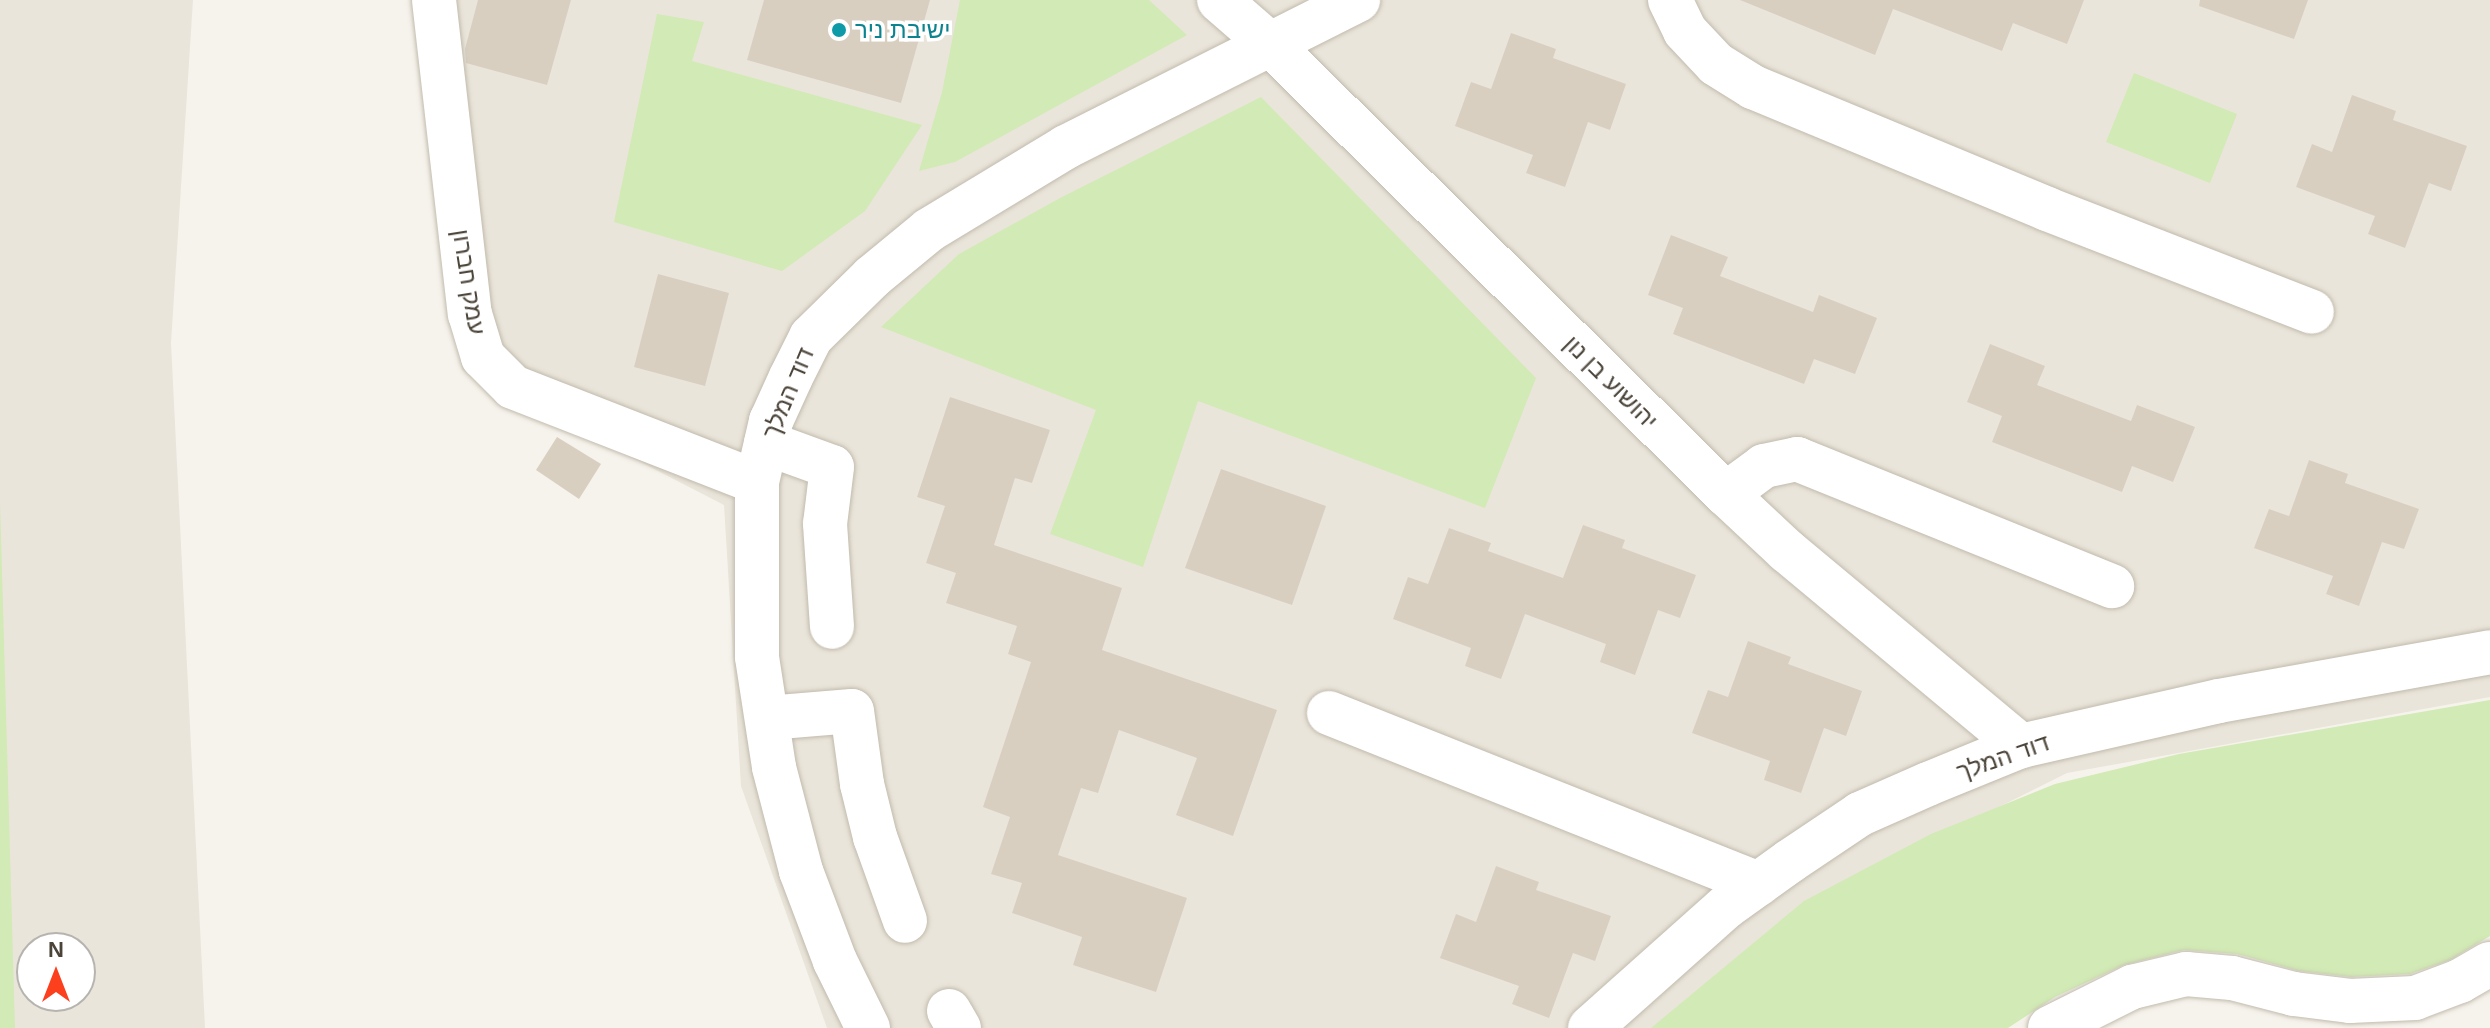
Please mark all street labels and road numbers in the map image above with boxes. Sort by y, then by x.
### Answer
street label: עמק חברון [446,227,492,337]
street label: יהושוע בן נון [1558,329,1664,435]
street label: דוד המלך [756,343,820,443]
street label: דוד המלך [1953,728,2053,786]

